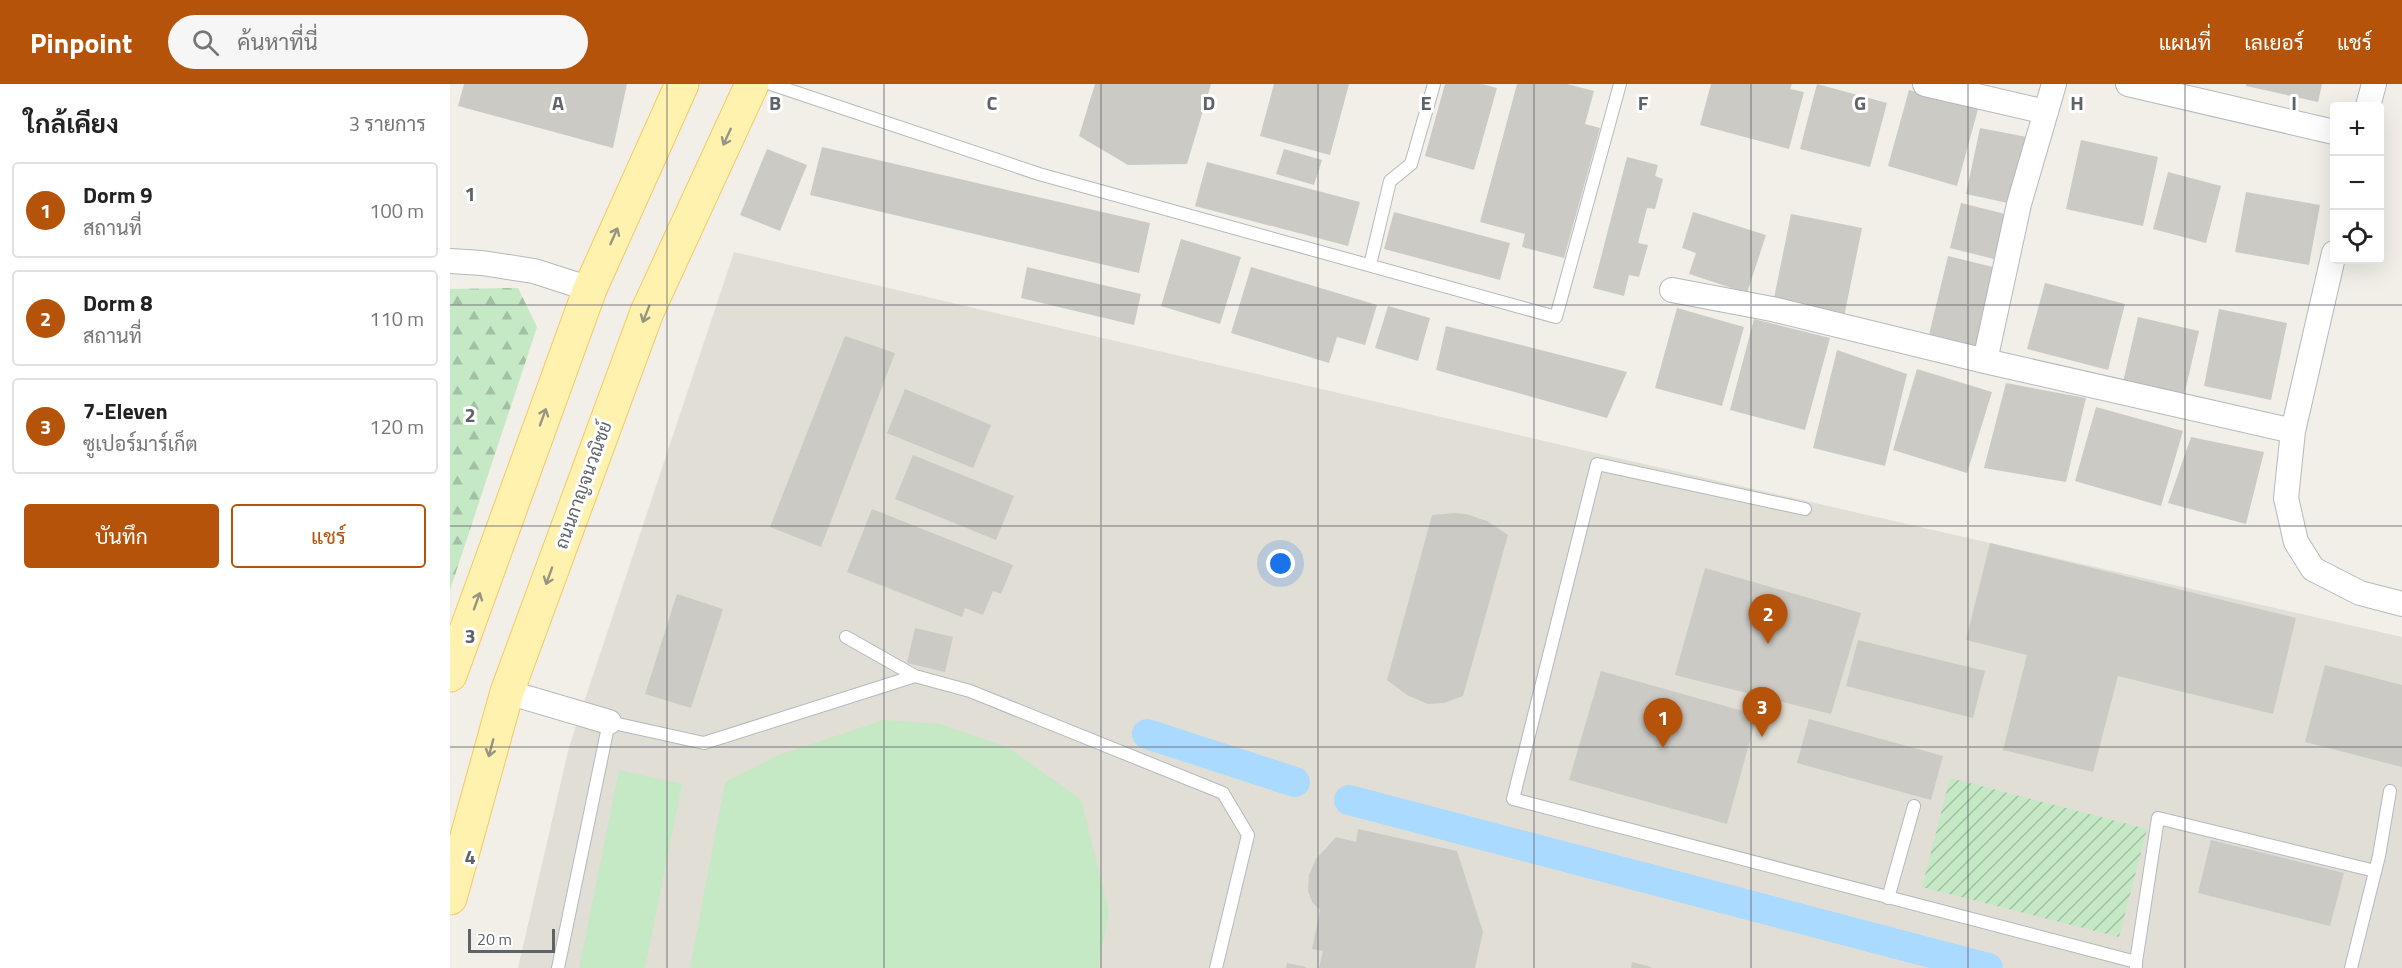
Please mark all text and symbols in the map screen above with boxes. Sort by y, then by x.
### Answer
search box [168,15,588,69]
text: Pinpoint [30,21,132,64]
text: ค้นหาที่นี่ [237,25,318,59]
icon: search [189,26,222,59]
text: แผนที่ [2159,26,2211,58]
text: เลเยอร์ [2244,26,2304,58]
text: แชร์ [2337,26,2372,58]
text: A [552,87,564,118]
text: B [769,87,781,118]
text: C [987,87,998,118]
text: D [1203,87,1215,118]
text: E [1420,87,1432,118]
text: F [1638,87,1649,118]
text: G [1854,87,1866,118]
text: H [2070,87,2084,118]
text: I [2291,87,2297,118]
map controls [2330,102,2384,264]
button: + [2330,102,2384,156]
text: ใกล้เคียง [24,104,119,143]
text: 3 รายการ [349,108,426,139]
one-way arrow [721,128,733,146]
button: − [2330,156,2384,210]
text: Dorm 9 [83,178,153,212]
text: 1 [464,178,476,209]
text: 1 [40,195,51,226]
text: 100 m [369,195,424,226]
button: locate [2330,210,2384,264]
text: สถานที่ [83,212,142,243]
one-way arrow [608,227,620,245]
text: Dorm 8 [83,286,153,320]
text: 2 [40,303,51,334]
text: 110 m [369,303,424,334]
one-way arrow [640,305,651,323]
text: สถานที่ [83,320,142,351]
text: 7-Eleven [83,394,168,428]
text: 2 [464,399,476,430]
one-way arrow [539,408,550,427]
text: 3 [40,411,51,442]
text: 120 m [369,411,424,442]
street label: ถนนกาญจนวณิชย์ [547,417,619,553]
text: ซูเปอร์มาร์เก็ต [83,428,198,459]
button: บันทึก [24,504,219,568]
button: แชร์ [231,504,426,568]
your location [1266,549,1295,578]
one-way arrow [543,566,554,585]
one-way arrow [472,592,483,611]
pin: 2 [1748,594,1788,644]
text: 3 [464,620,476,651]
pin: 3 [1742,688,1782,737]
pin: 1 [1644,698,1682,748]
one-way arrow [485,738,496,757]
text: 4 [464,841,476,872]
scale bar [468,926,555,954]
text: 20 m [477,927,512,951]

